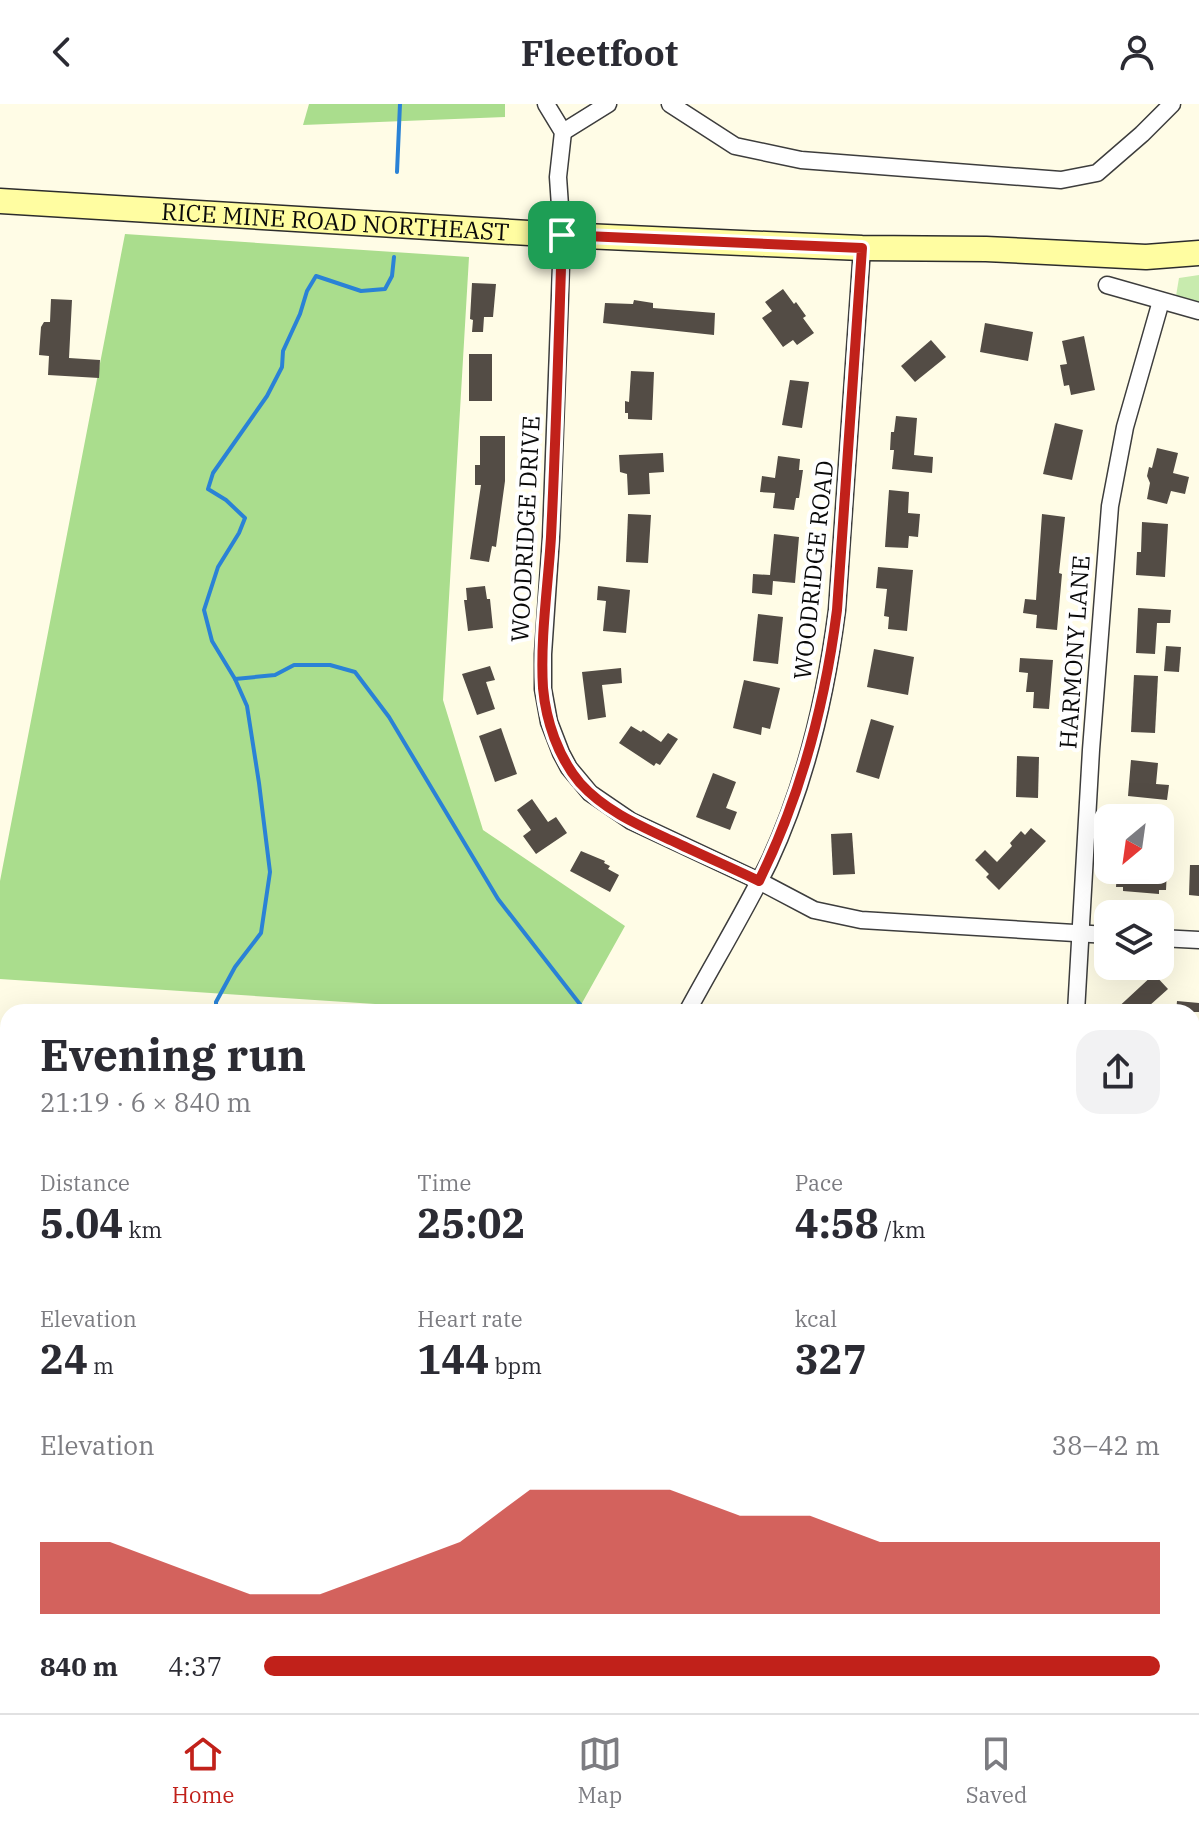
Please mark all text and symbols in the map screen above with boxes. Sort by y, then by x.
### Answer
text: Fleetfoot [521,29,678,76]
icon: back [40,30,84,74]
icon: person [1115,30,1159,74]
street label: RICE MINE ROAD NORTHEAST [160,195,510,248]
pin [528,201,596,269]
icon: arrive [540,213,584,257]
street label: WOODRIDGE DRIVE [503,415,547,643]
street label: WOODRIDGE ROAD [786,459,840,681]
street label: HARMONY LANE [1051,554,1097,750]
north arrow [1094,804,1174,884]
map controls [1094,804,1174,980]
button: layers [1094,900,1174,980]
text: Evening run [40,1026,306,1083]
button: share [1076,1030,1160,1114]
text: 21:19 · 6 × 840 m [40,1085,251,1119]
text: Distance [40,1168,130,1197]
text: Time [417,1168,471,1197]
text: Pace [795,1168,843,1197]
text: 5.04 [40,1197,123,1249]
text: 25:02 [417,1197,525,1249]
text: 4:58 [795,1197,879,1249]
text: km [123,1215,162,1244]
text: /km [879,1215,926,1244]
text: Elevation [40,1304,137,1333]
text: Heart rate [417,1304,523,1333]
text: kcal [795,1304,837,1333]
text: 24 [40,1333,88,1385]
text: 144 [417,1333,489,1385]
text: 327 [795,1333,867,1385]
text: m [88,1351,114,1380]
text: bpm [489,1351,542,1380]
text: Elevation [40,1428,155,1462]
text: 38–42 m [1052,1428,1160,1462]
text: 840 m [40,1649,118,1683]
text: 4:37 [168,1649,222,1683]
tab: Home [172,1732,234,1809]
tab: Map [578,1732,622,1809]
tab: Saved [966,1732,1027,1809]

